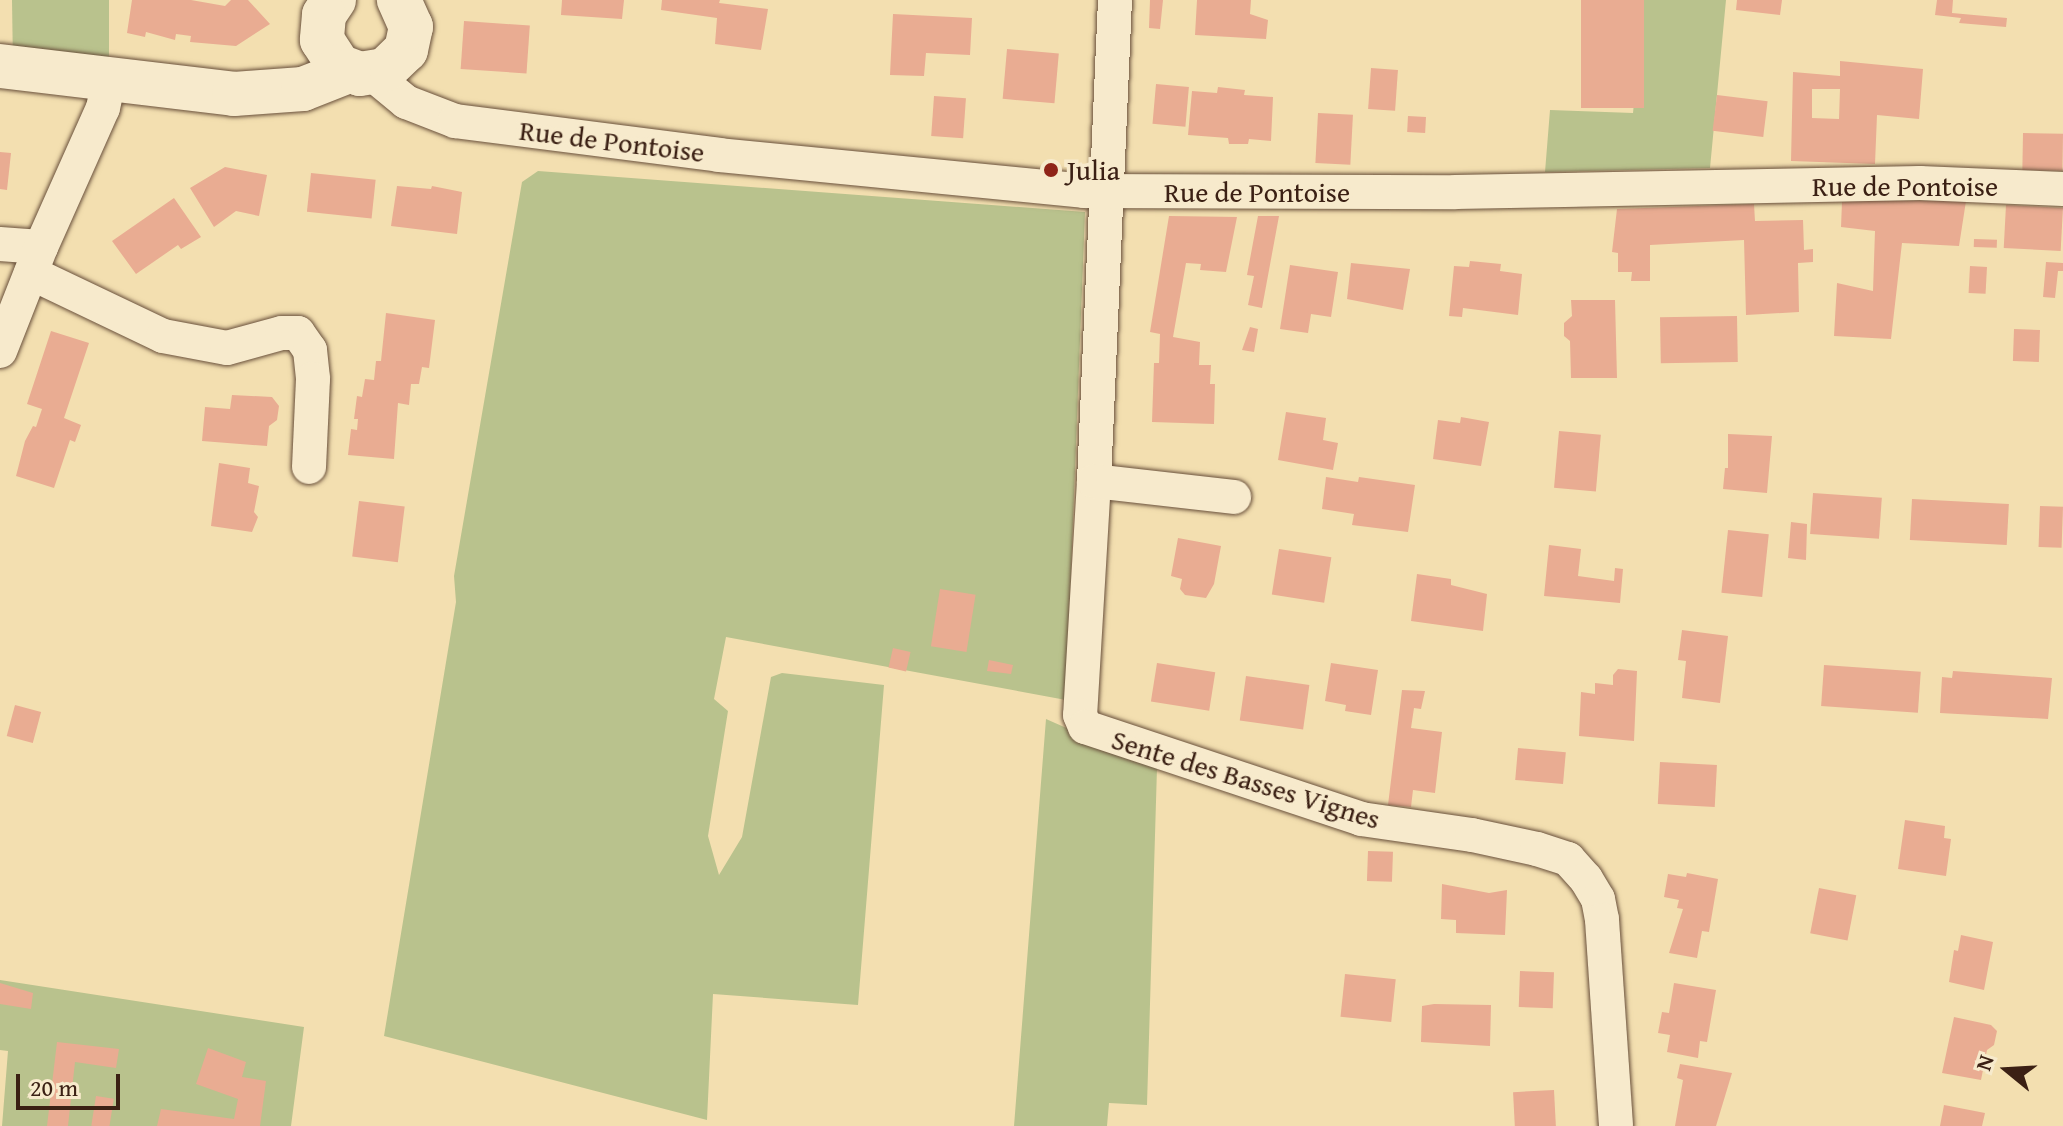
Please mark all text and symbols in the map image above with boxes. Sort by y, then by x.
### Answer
street label: Rue de Pontoise [518,113,706,169]
place label: Julia [1067,153,1120,187]
marker: Julia [1042,161,1060,179]
street label: Rue de Pontoise [1812,169,1998,203]
street label: Rue de Pontoise [1164,175,1350,209]
street label: Sente des Basses Vignes [1108,722,1384,836]
north arrow [1967,1030,2047,1110]
text: N [1967,1051,2002,1075]
scale bar [20,1058,124,1108]
text: 20 m [30,1070,78,1105]

